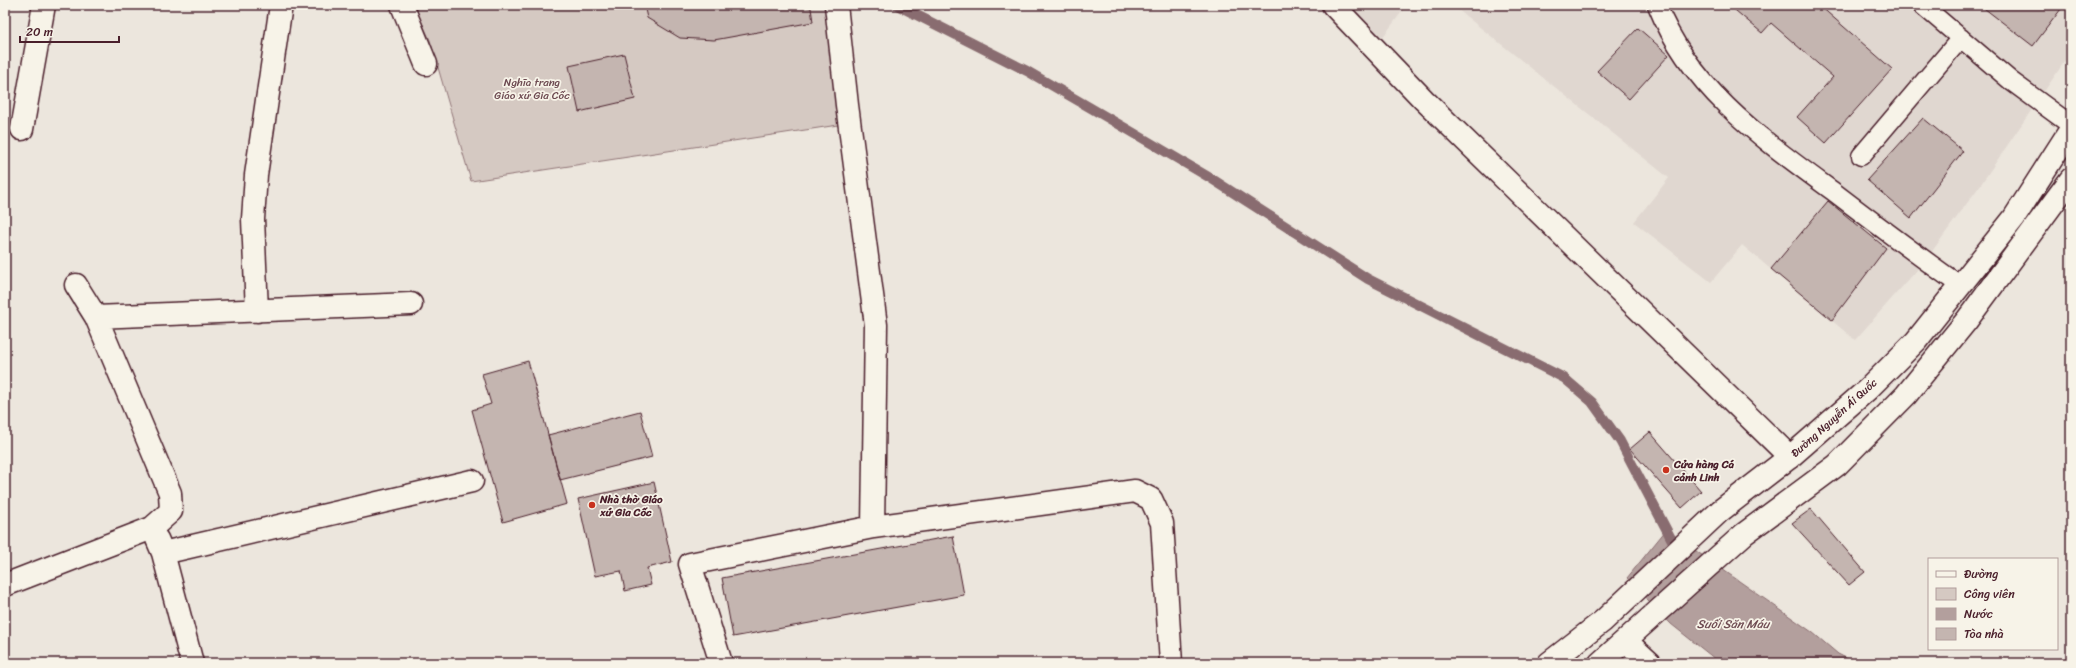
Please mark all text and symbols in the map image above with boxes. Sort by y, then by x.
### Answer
scale bar [20,18,119,44]
text: 20 m [26,21,53,43]
park label: Nghĩa trang Giáo xứ Gia Cốc [494,73,570,105]
street label: Đường Nguyễn Ái Quốc [1787,374,1882,462]
place label: Cửa hàng Cá cảnh Linh [1673,455,1735,487]
marker: Cửa hàng Cá cảnh Linh [1661,465,1671,475]
place label: Nhà thờ Giáo xứ Gia Cốc [599,490,663,522]
marker: Nhà thờ Giáo xứ Gia Cốc [587,500,597,510]
legend [1928,558,2058,650]
text: Đường [1964,563,1998,585]
text: Công viên [1964,583,2015,605]
text: Nước [1964,603,1993,625]
water label: Suối Săn Máu [1697,613,1771,635]
text: Tòa nhà [1964,623,2004,645]

